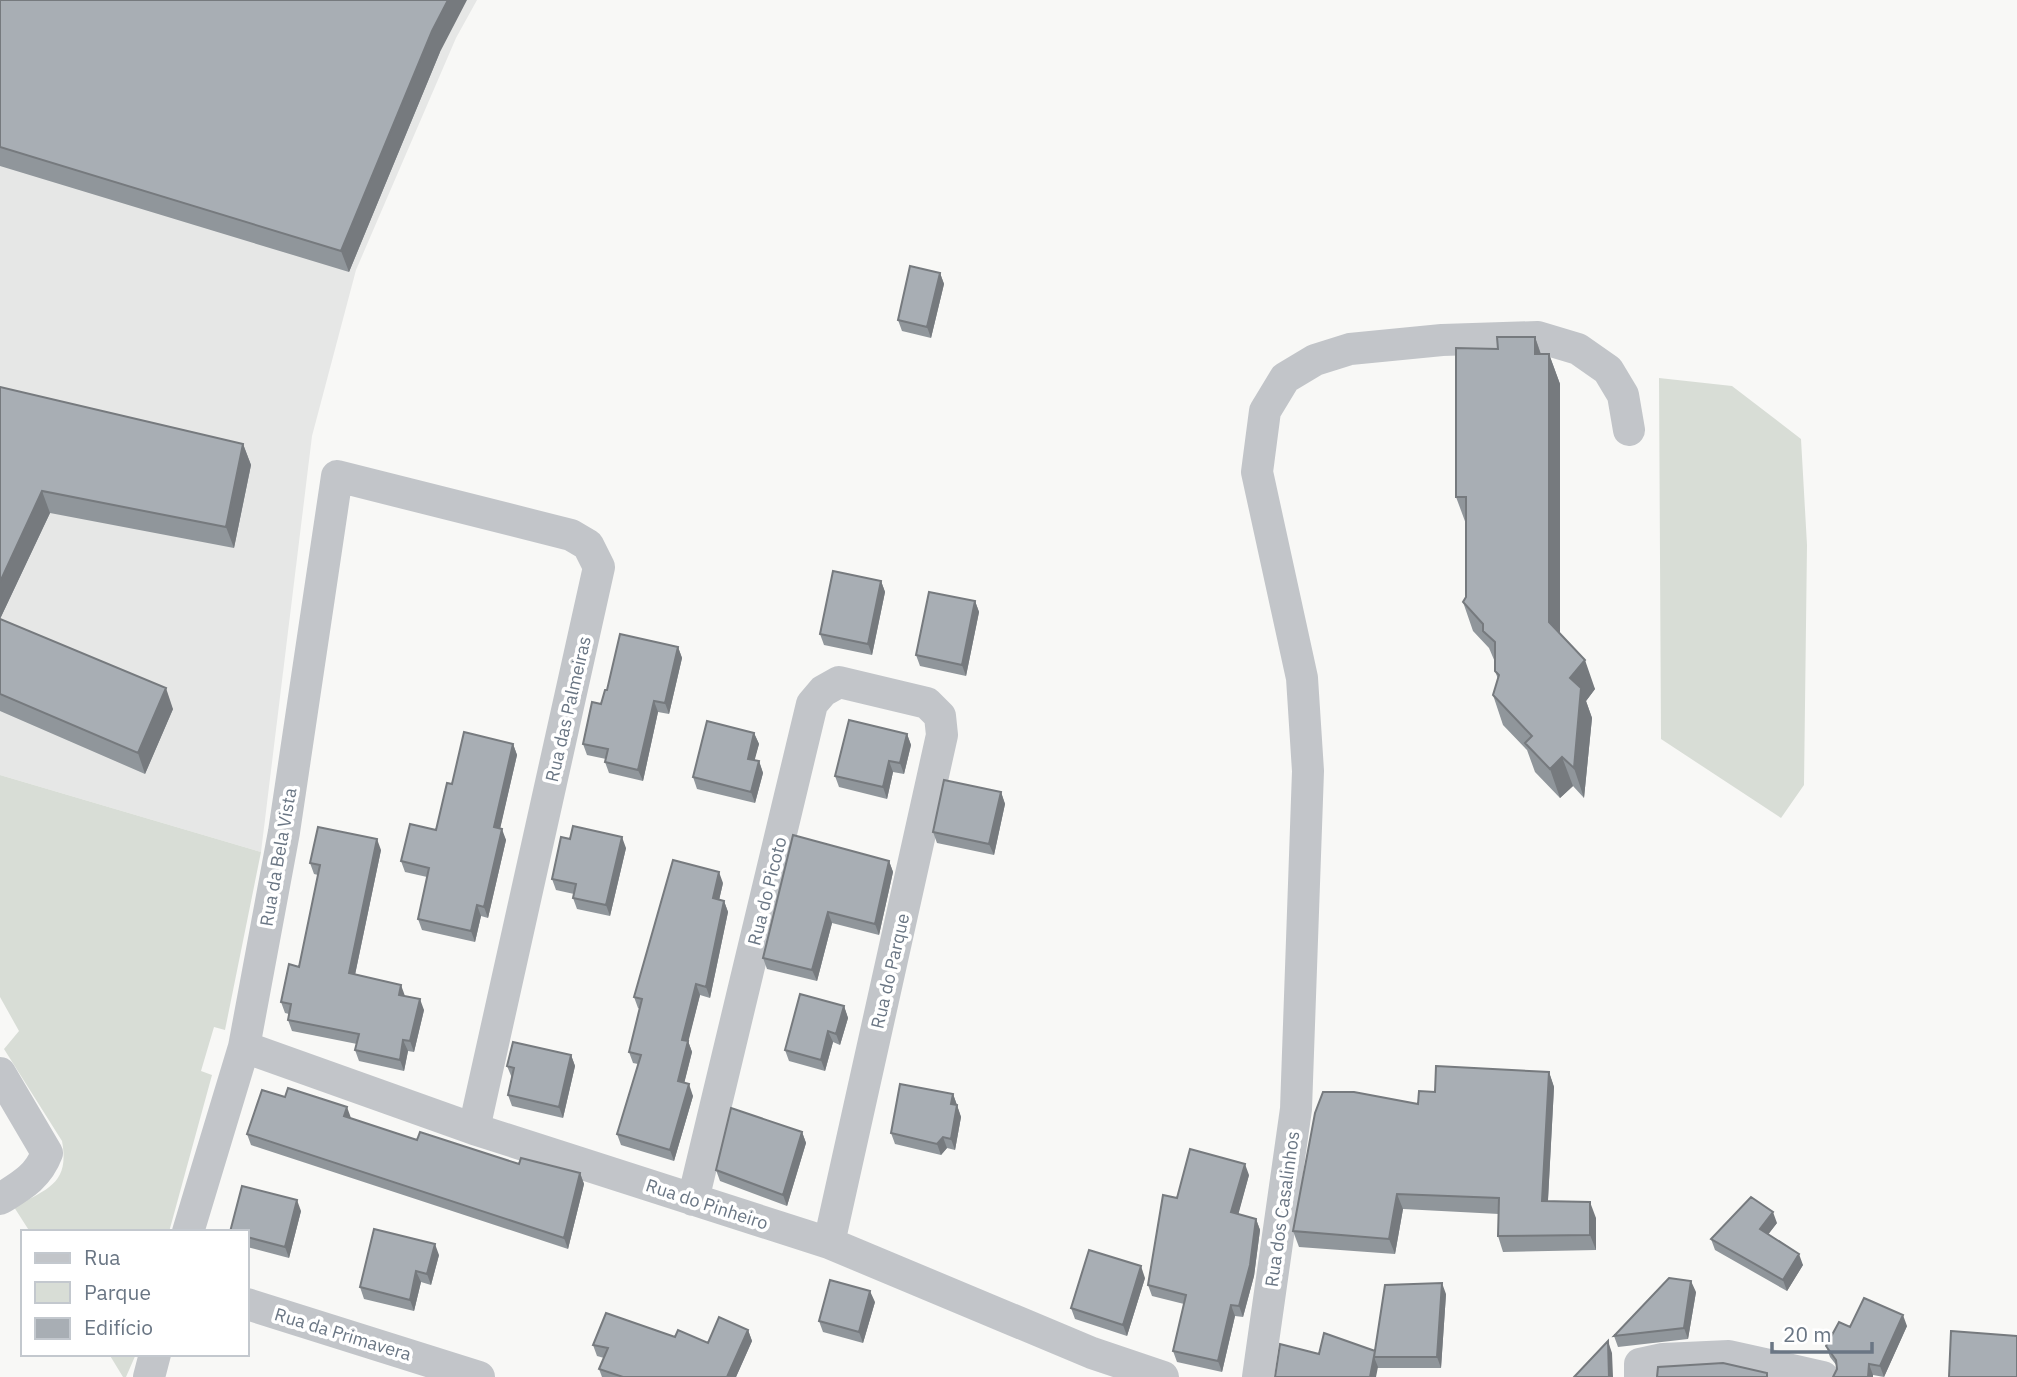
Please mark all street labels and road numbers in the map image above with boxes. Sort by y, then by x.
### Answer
street label: Rua das Palmeiras [540,634,596,784]
street label: Rua da Bela Vista [254,786,302,928]
street label: Rua do Picoto [742,834,792,948]
street label: Rua do Parque [866,911,914,1031]
street label: Rua dos Casalinhos [1260,1130,1304,1288]
street label: Rua do Pinheiro [643,1173,771,1235]
street label: Rua da Primavera [272,1302,414,1366]

